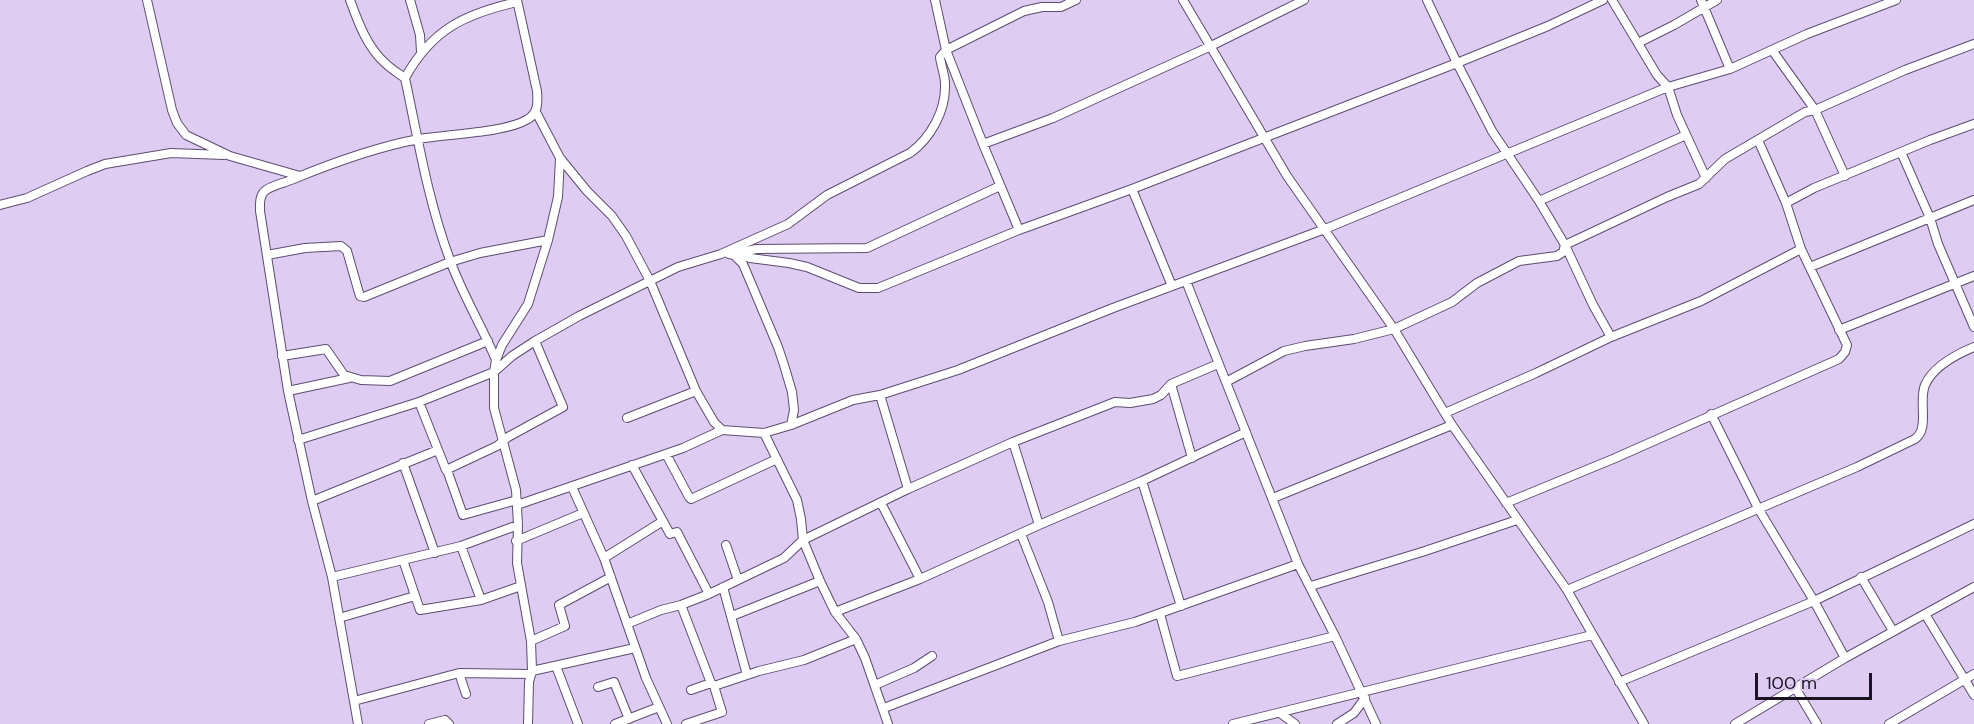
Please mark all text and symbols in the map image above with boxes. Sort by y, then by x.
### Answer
scale bar [1758,661,1875,699]
text: 100 m [1766,671,1817,695]

